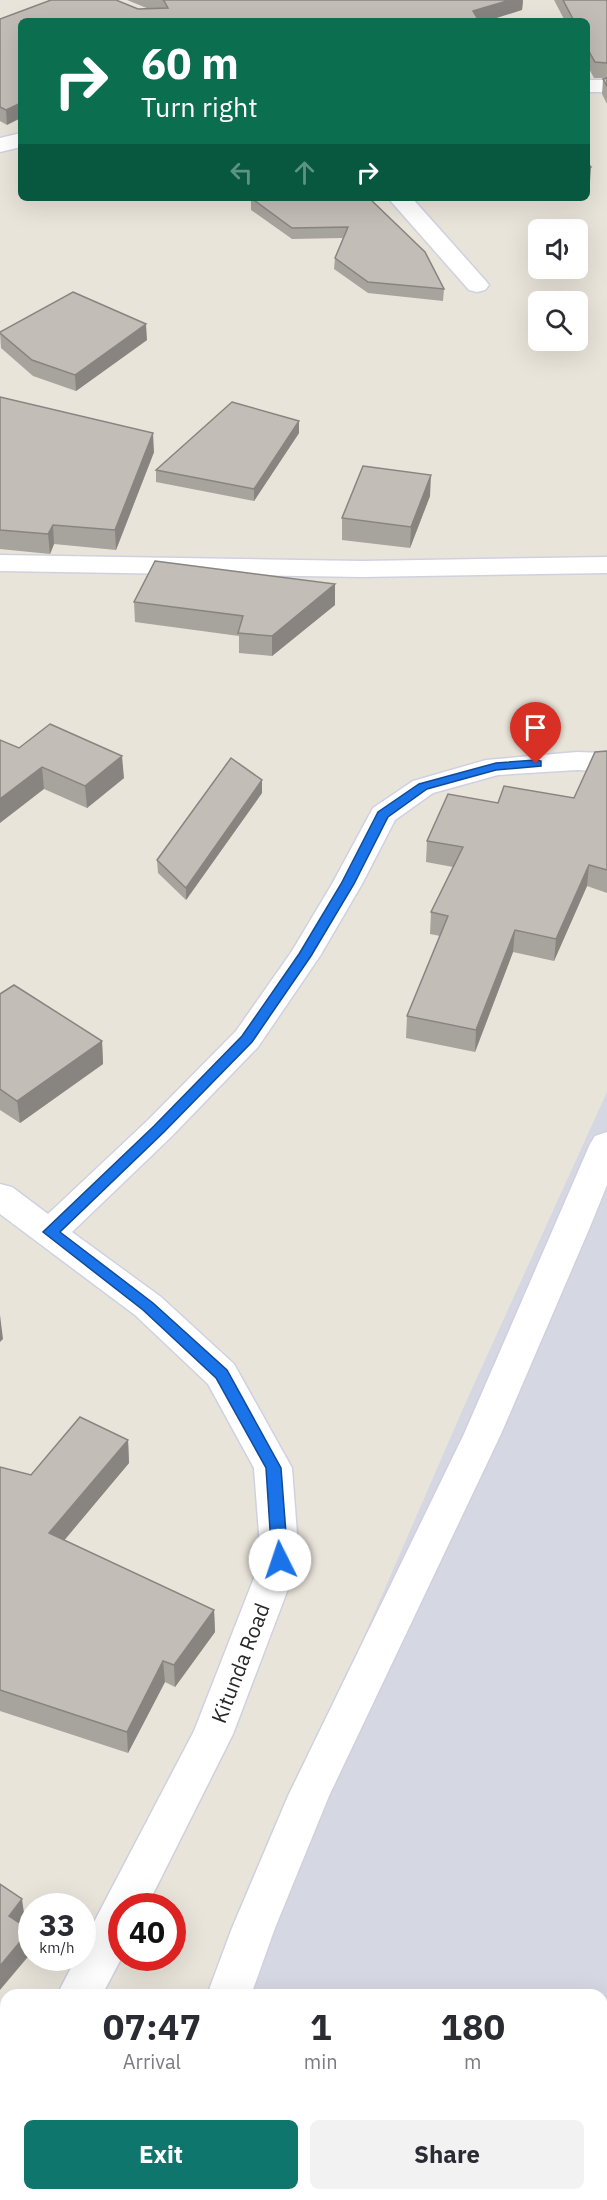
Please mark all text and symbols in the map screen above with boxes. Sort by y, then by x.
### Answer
text: 60 m [141,36,239,91]
icon: right [42,42,120,120]
text: Turn right [141,89,258,124]
icon: left [225,156,258,189]
icon: ahead [288,156,321,189]
icon: right [351,156,384,189]
map controls [528,219,588,351]
button: sound [528,219,588,279]
button: search [528,291,588,351]
pin [510,702,561,764]
icon: arrive [519,711,552,744]
position arrow [248,1528,312,1592]
street label: Kitunda Road [204,1599,276,1727]
speed limit sign: 40 [108,1893,186,1971]
text: 33 [39,1905,75,1944]
text: km/h [39,1938,75,1957]
text: 07:47 [103,2003,201,2050]
text: 1 [310,2003,332,2050]
text: 180 [440,2003,505,2050]
text: Arrival [123,2048,181,2075]
text: min [304,2048,338,2075]
text: m [464,2048,482,2075]
button: Exit [24,2120,298,2189]
button: Share [310,2120,584,2189]

